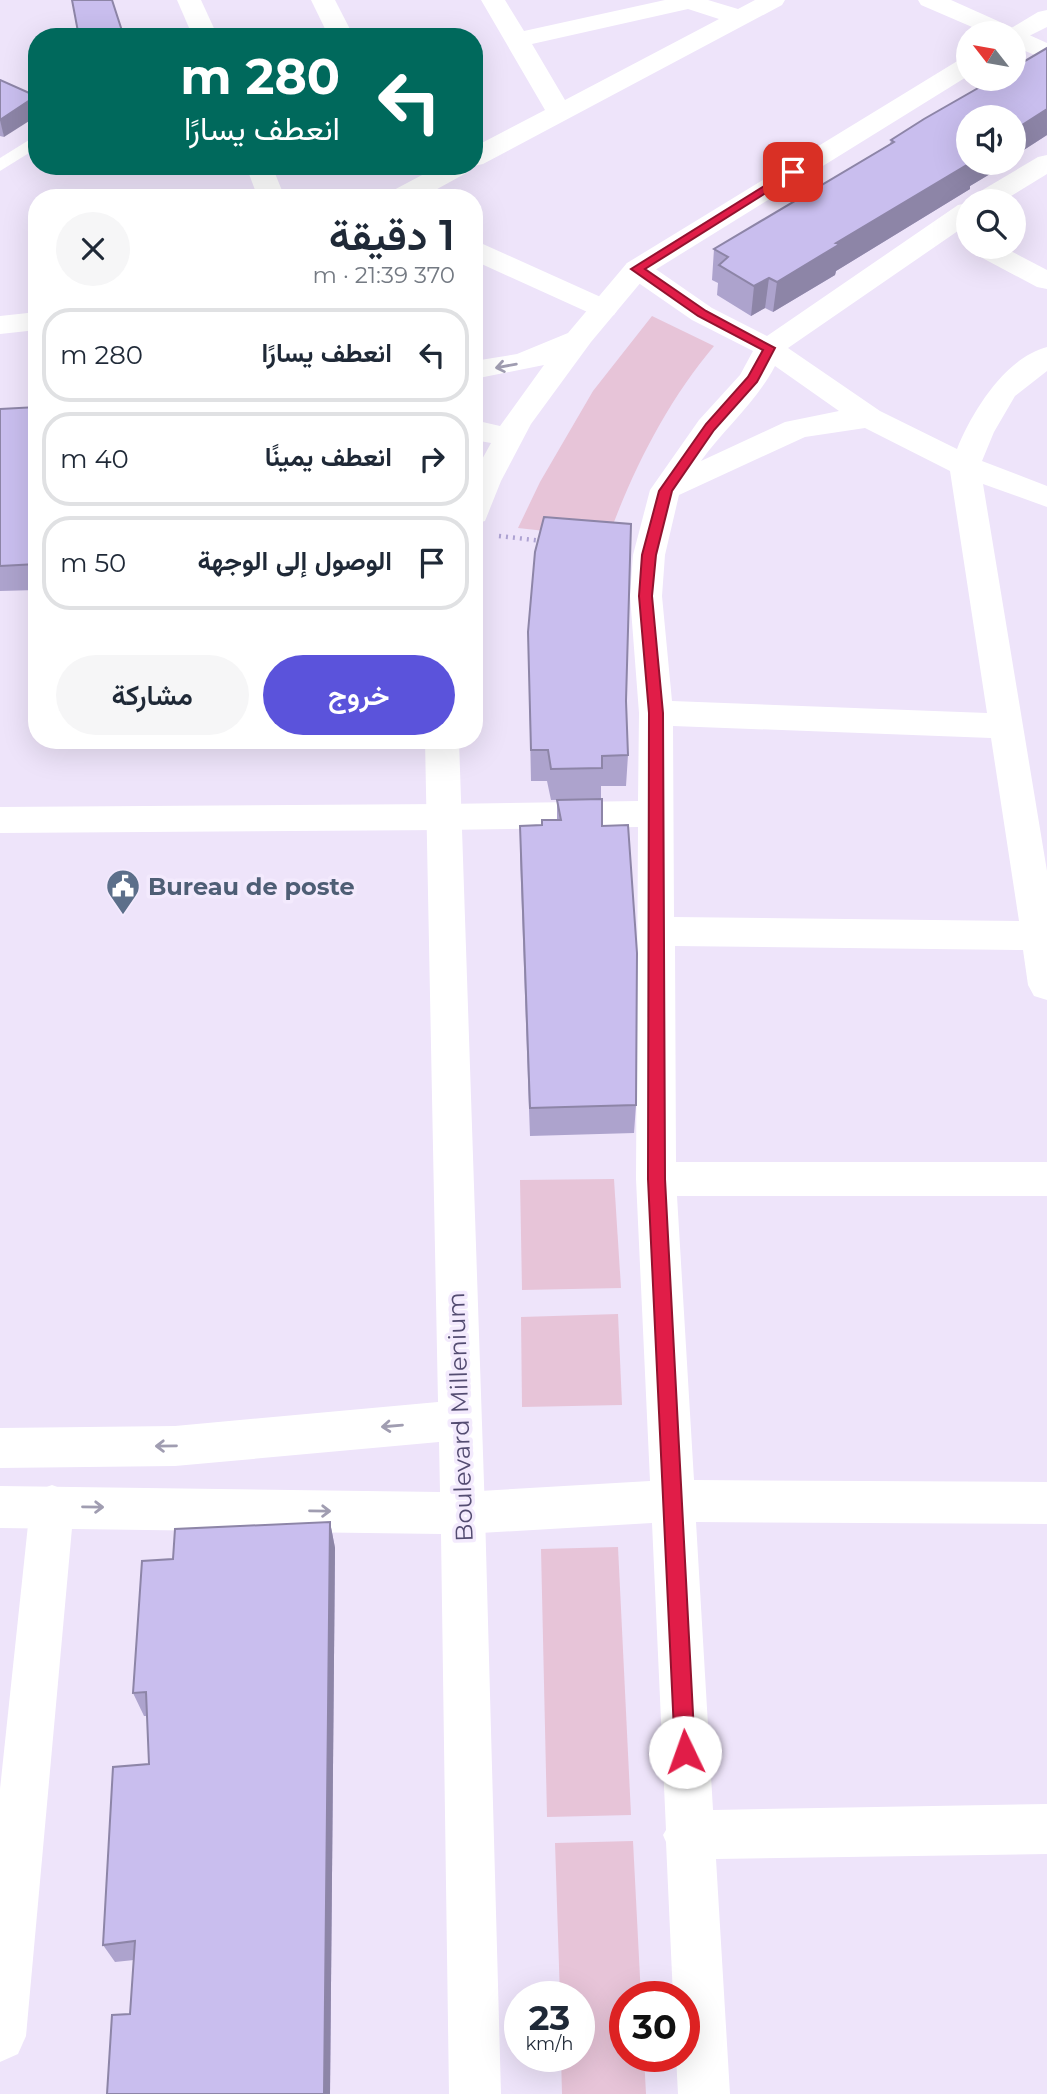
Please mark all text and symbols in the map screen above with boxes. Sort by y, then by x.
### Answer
north arrow [956,21,1026,91]
map controls [956,21,1026,259]
text: 280 m [180,47,340,106]
icon: left [364,56,455,147]
button: sound [956,105,1026,175]
text: انعطف يسارًا [184,109,340,148]
pin [763,142,823,202]
icon: arrive [774,153,812,191]
button: search [956,189,1026,259]
text: 1 دقيقة [329,209,455,261]
button: close [56,212,130,286]
text: 370 m · 21:39 [312,261,455,289]
icon: left [413,336,451,374]
text: انعطف يسارًا [262,337,392,369]
text: 280 m [60,339,143,371]
one-way arrow [495,360,518,373]
icon: right [413,440,451,478]
text: انعطف يمينًا [265,441,392,473]
text: 40 m [60,443,129,475]
icon: arrive [413,544,451,582]
text: الوصول إلى الوجهة [198,545,392,577]
text: 50 m [60,547,126,579]
button: مشاركة [56,655,249,735]
button: خروج [263,655,455,735]
public building icon: Bureau de poste [104,867,142,916]
place label: Bureau de poste [148,872,355,901]
street label: Boulevard Millenium [441,1292,479,1542]
one-way arrow [382,1420,404,1433]
one-way arrow [155,1439,178,1453]
one-way arrow [81,1500,104,1514]
one-way arrow [308,1504,331,1518]
position arrow [648,1715,722,1789]
speed limit sign: 30 [609,1981,700,2072]
text: 23 [529,1996,570,2039]
text: km/h [525,2033,574,2055]

